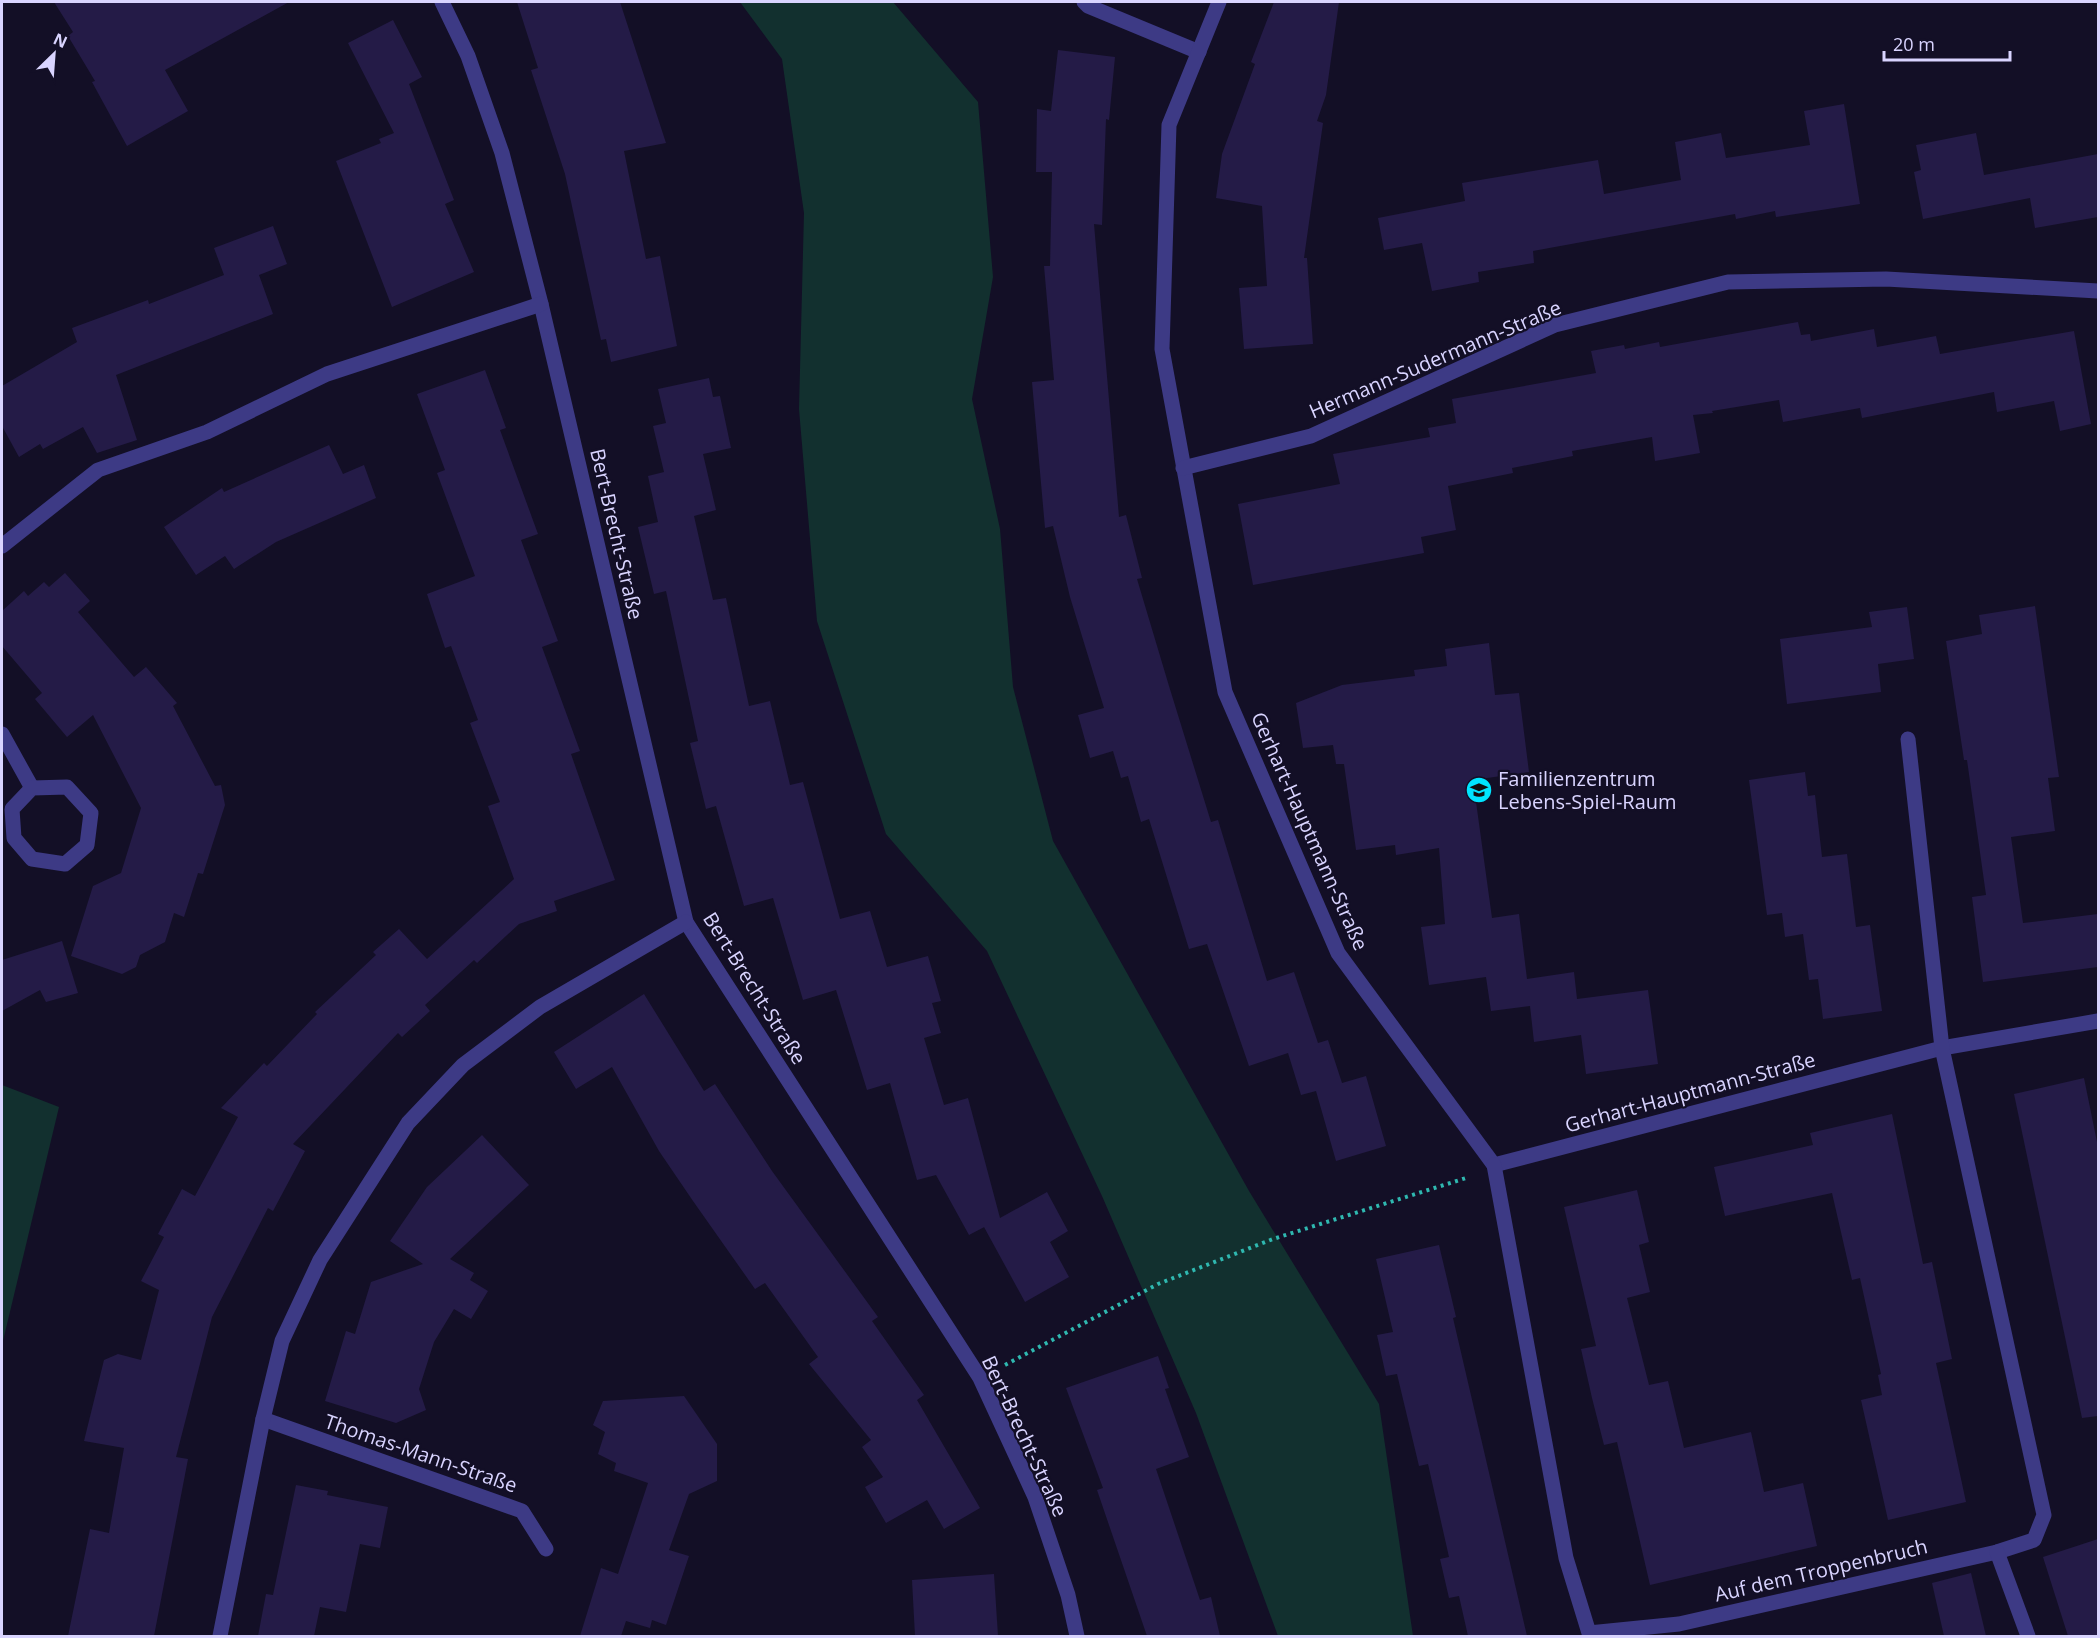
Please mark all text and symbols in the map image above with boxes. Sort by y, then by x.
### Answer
north arrow [24,24,84,84]
scale bar [1884,24,2010,62]
text: N [50,28,71,53]
text: 20 m [1893,32,1935,56]
street label: Hermann-Sudermann-Straße [1305,294,1565,424]
street label: Bert-Brecht-Straße [584,446,650,622]
street label: Gerhart-Hauptmann-Straße [1245,708,1375,954]
place label: Familienzentrum Lebens-Spiel-Raum [1498,765,1677,815]
school or university icon: Familienzentrum Lebens-Spiel-Raum [1464,775,1494,805]
street label: Bert-Brecht-Straße [697,907,813,1069]
street label: Gerhart-Hauptmann-Straße [1562,1046,1818,1138]
street label: Bert-Brecht-Straße [976,1351,1074,1521]
street label: Thomas-Mann-Straße [321,1407,521,1499]
street label: Auf dem Troppenbruch [1712,1532,1930,1608]

